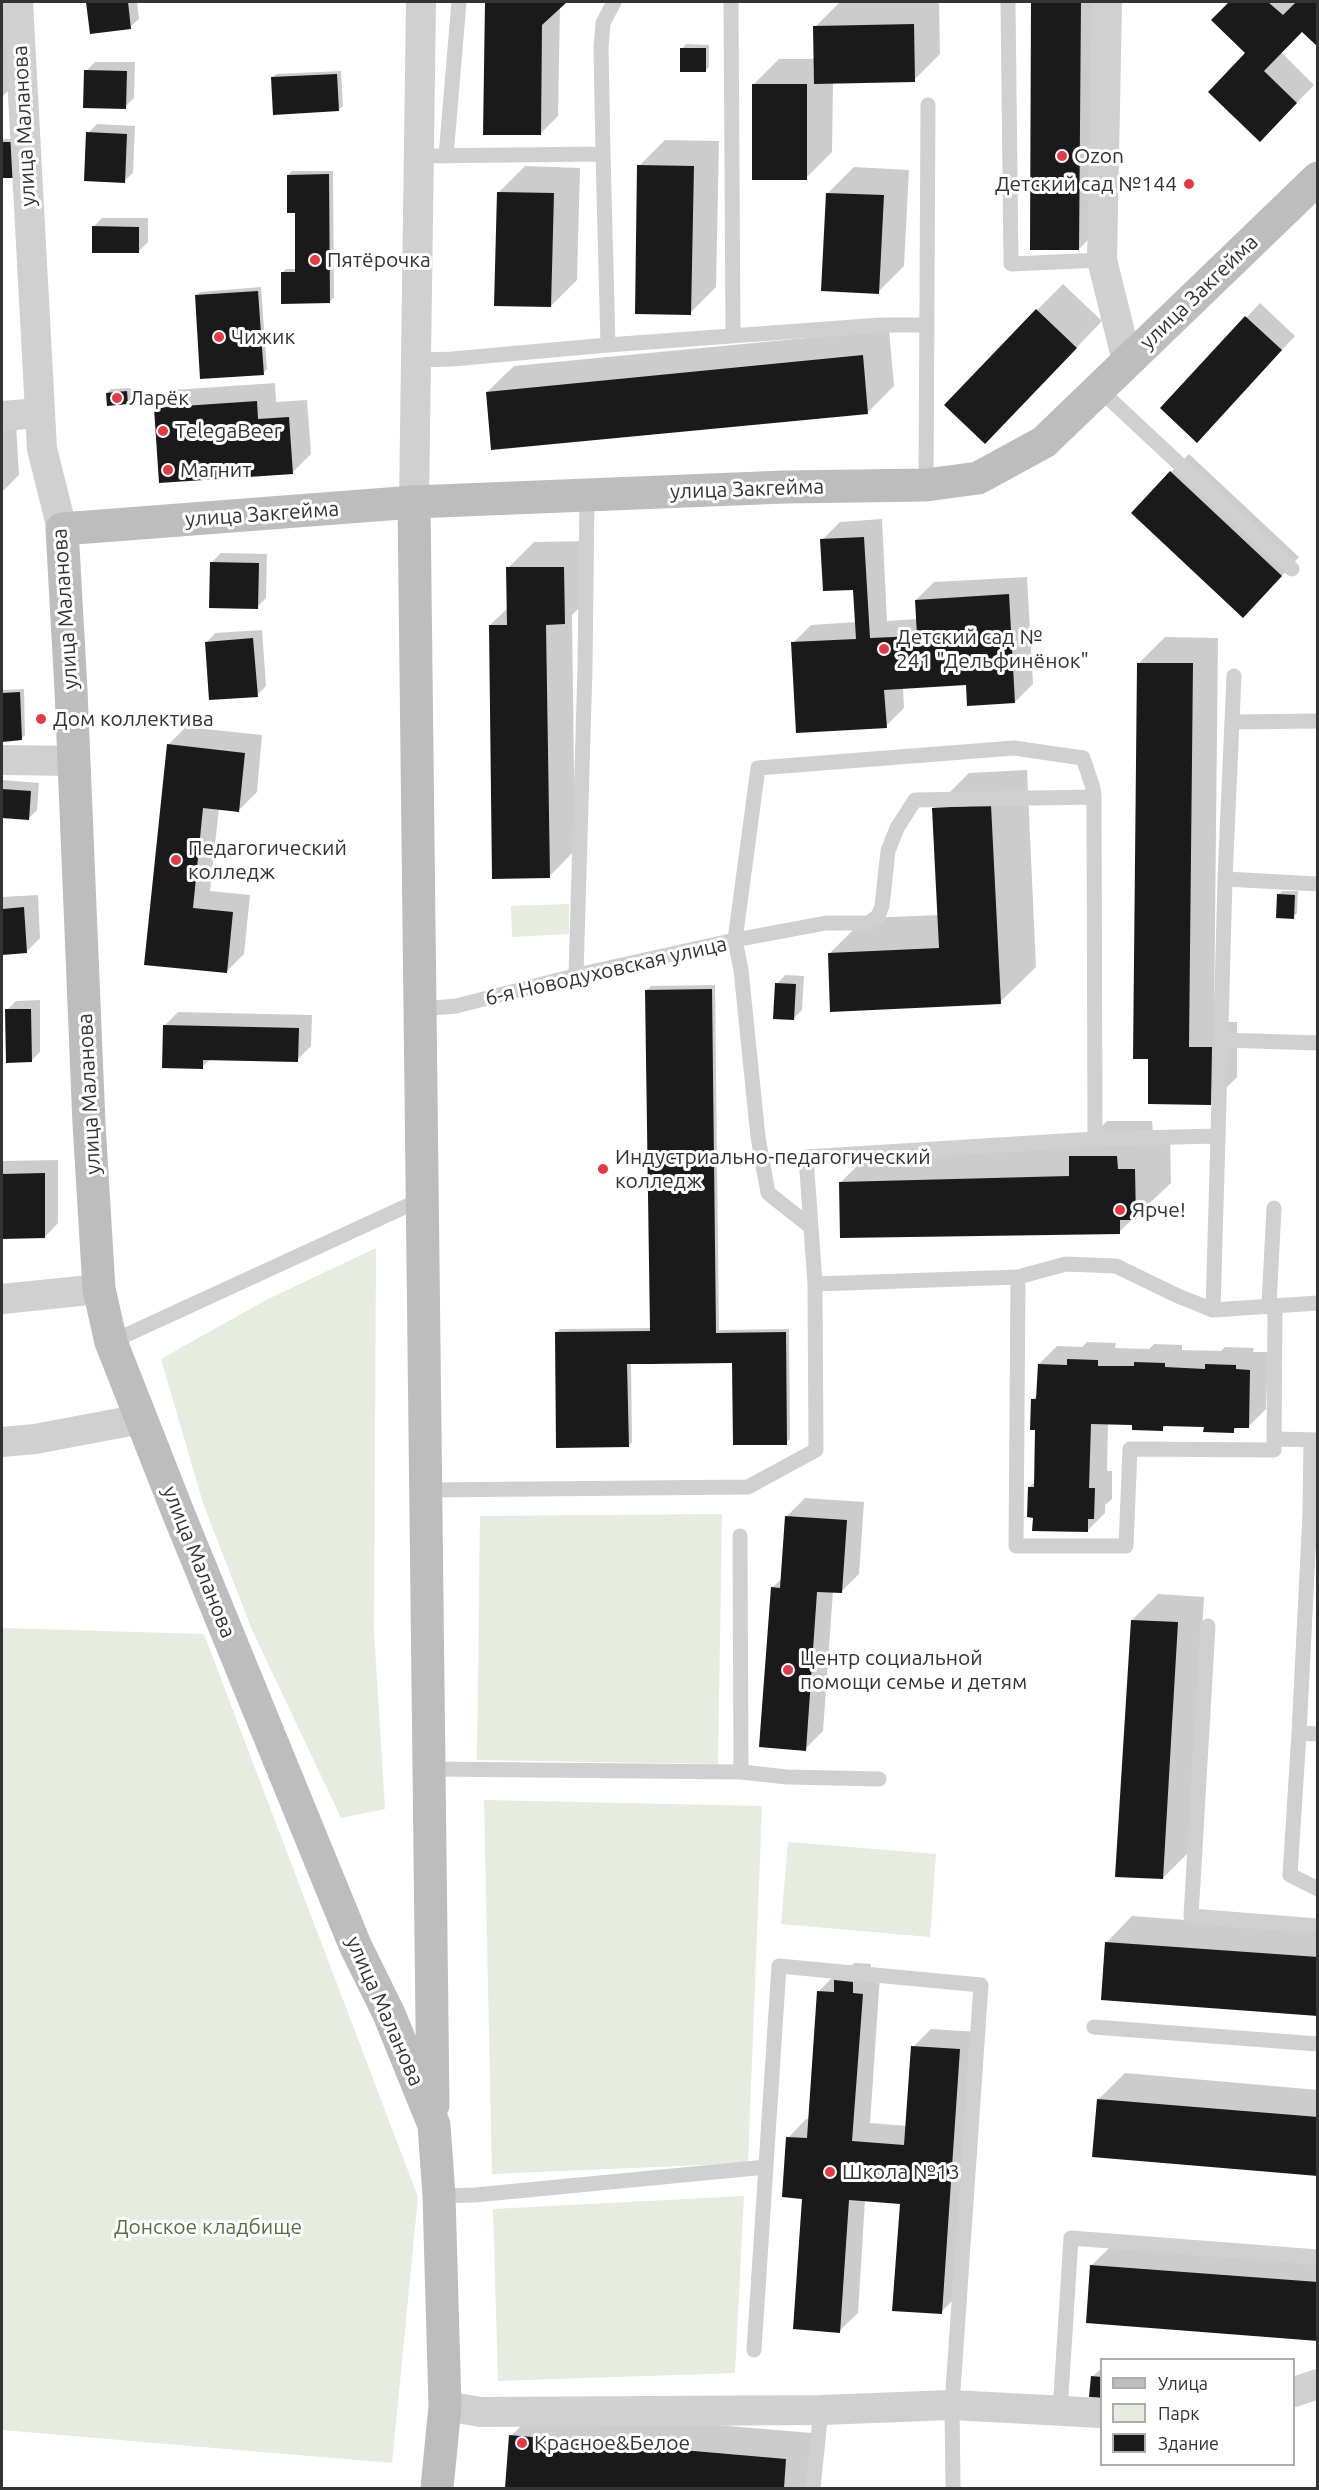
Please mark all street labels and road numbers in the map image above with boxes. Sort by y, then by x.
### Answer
street label: улица Маланова [7,45,41,207]
street label: улица Закгейма [1135,229,1263,355]
street label: улица Закгейма [669,474,825,504]
street label: улица Закгейма [184,496,340,532]
street label: улица Маланова [47,528,83,690]
street label: 6-я Новодуховская улица [483,931,729,1011]
street label: улица Маланова [72,1013,106,1175]
street label: улица Маланова [157,1482,241,1642]
street label: улица Маланова [341,1932,429,2090]

